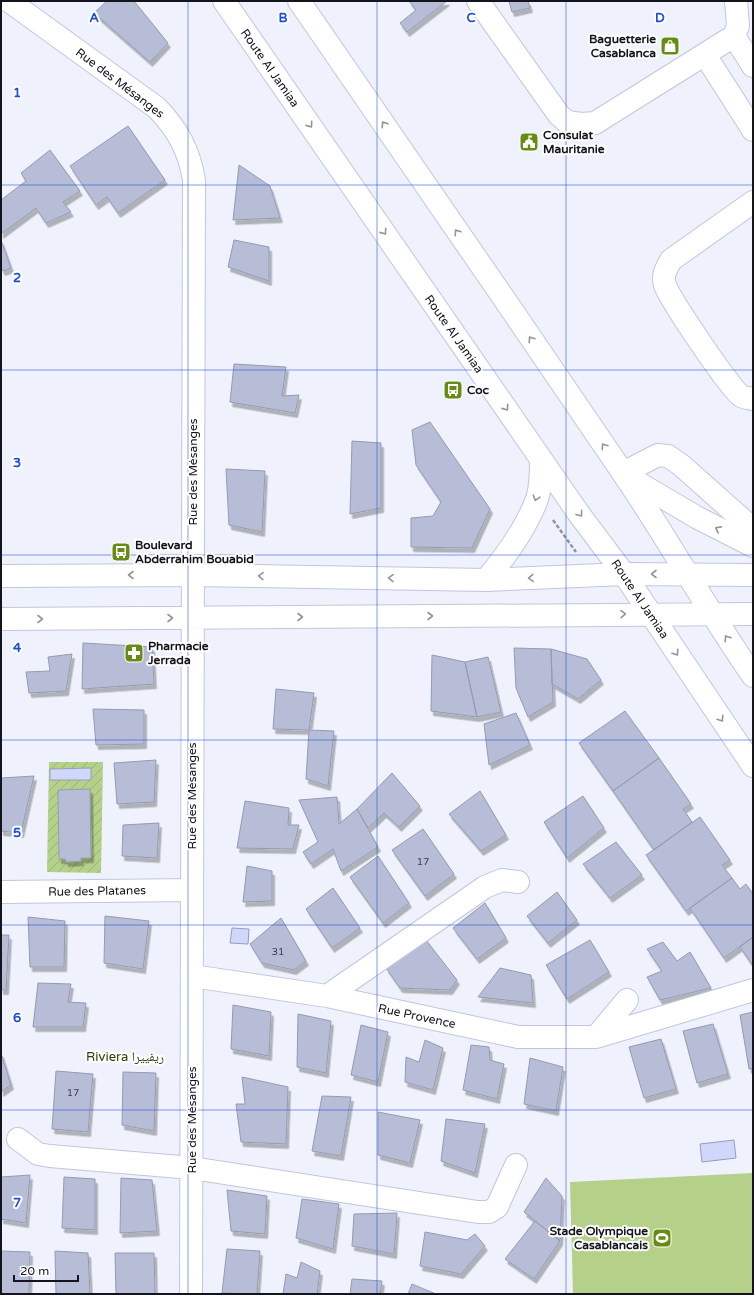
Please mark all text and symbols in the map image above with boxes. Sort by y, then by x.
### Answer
text: A [89,10,99,26]
text: B [278,10,288,26]
text: C [466,10,476,26]
text: D [655,10,665,26]
street label: Route Al Jamiaa [238,26,302,110]
place label: Baguetterie Casablanca [589,32,656,60]
shop icon: Baguetterie Casablanca [659,35,681,57]
street label: Rue des Mésanges [73,45,167,121]
text: 1 [13,85,21,101]
one-way arrow [305,121,313,128]
one-way arrow [382,122,389,129]
place label: Consulat Mauritanie [543,128,605,156]
public building icon: Consulat Mauritanie [518,131,540,153]
one-way arrow [379,228,387,235]
one-way arrow [455,229,462,236]
text: 2 [13,270,21,286]
street label: Route Al Jamiaa [422,292,486,376]
one-way arrow [528,336,536,343]
bus stop icon: Coc [442,379,464,401]
place label: Coc [467,383,489,397]
one-way arrow [501,404,509,411]
street label: Rue des Mésanges [186,418,200,526]
one-way arrow [601,443,609,450]
text: 3 [13,455,21,471]
one-way arrow [532,494,541,501]
one-way arrow [575,510,582,517]
one-way arrow [715,526,722,534]
place label: Boulevard Abderrahim Bouabid [135,538,254,566]
bus stop icon: Boulevard Abderrahim Bouabid [110,541,132,563]
street label: Route Al Jamiaa [608,557,672,641]
one-way arrow [651,570,657,578]
one-way arrow [128,571,134,579]
one-way arrow [258,572,264,581]
one-way arrow [388,574,394,583]
one-way arrow [528,574,534,582]
one-way arrow [620,610,626,618]
one-way arrow [427,612,433,620]
one-way arrow [297,613,303,621]
one-way arrow [167,614,173,622]
one-way arrow [37,615,43,623]
one-way arrow [724,635,732,642]
place label: Pharmacie Jerrada [147,639,209,667]
text: 4 [13,640,22,656]
pharmacy icon: Pharmacie Jerrada [123,642,145,664]
one-way arrow [672,649,679,656]
one-way arrow [716,715,723,722]
street label: Rue des Mésanges [185,742,199,850]
text: 5 [13,825,21,841]
house number: 17 [417,856,429,868]
street label: Rue des Platanes [48,883,146,899]
house number: 31 [272,946,284,958]
street label: Rue Provence [377,1001,457,1031]
text: 6 [13,1010,21,1026]
district label: Riviera ريفييرا [86,1049,164,1065]
street label: Rue des Mésanges [185,1066,199,1174]
house number: 17 [67,1087,79,1099]
text: 7 [13,1195,21,1211]
place label: Stade Olympique Casablancais [550,1224,648,1252]
sports icon: Stade Olympique Casablancais [651,1227,673,1249]
scale bar [14,1257,78,1283]
text: 20 m [20,1264,49,1278]

